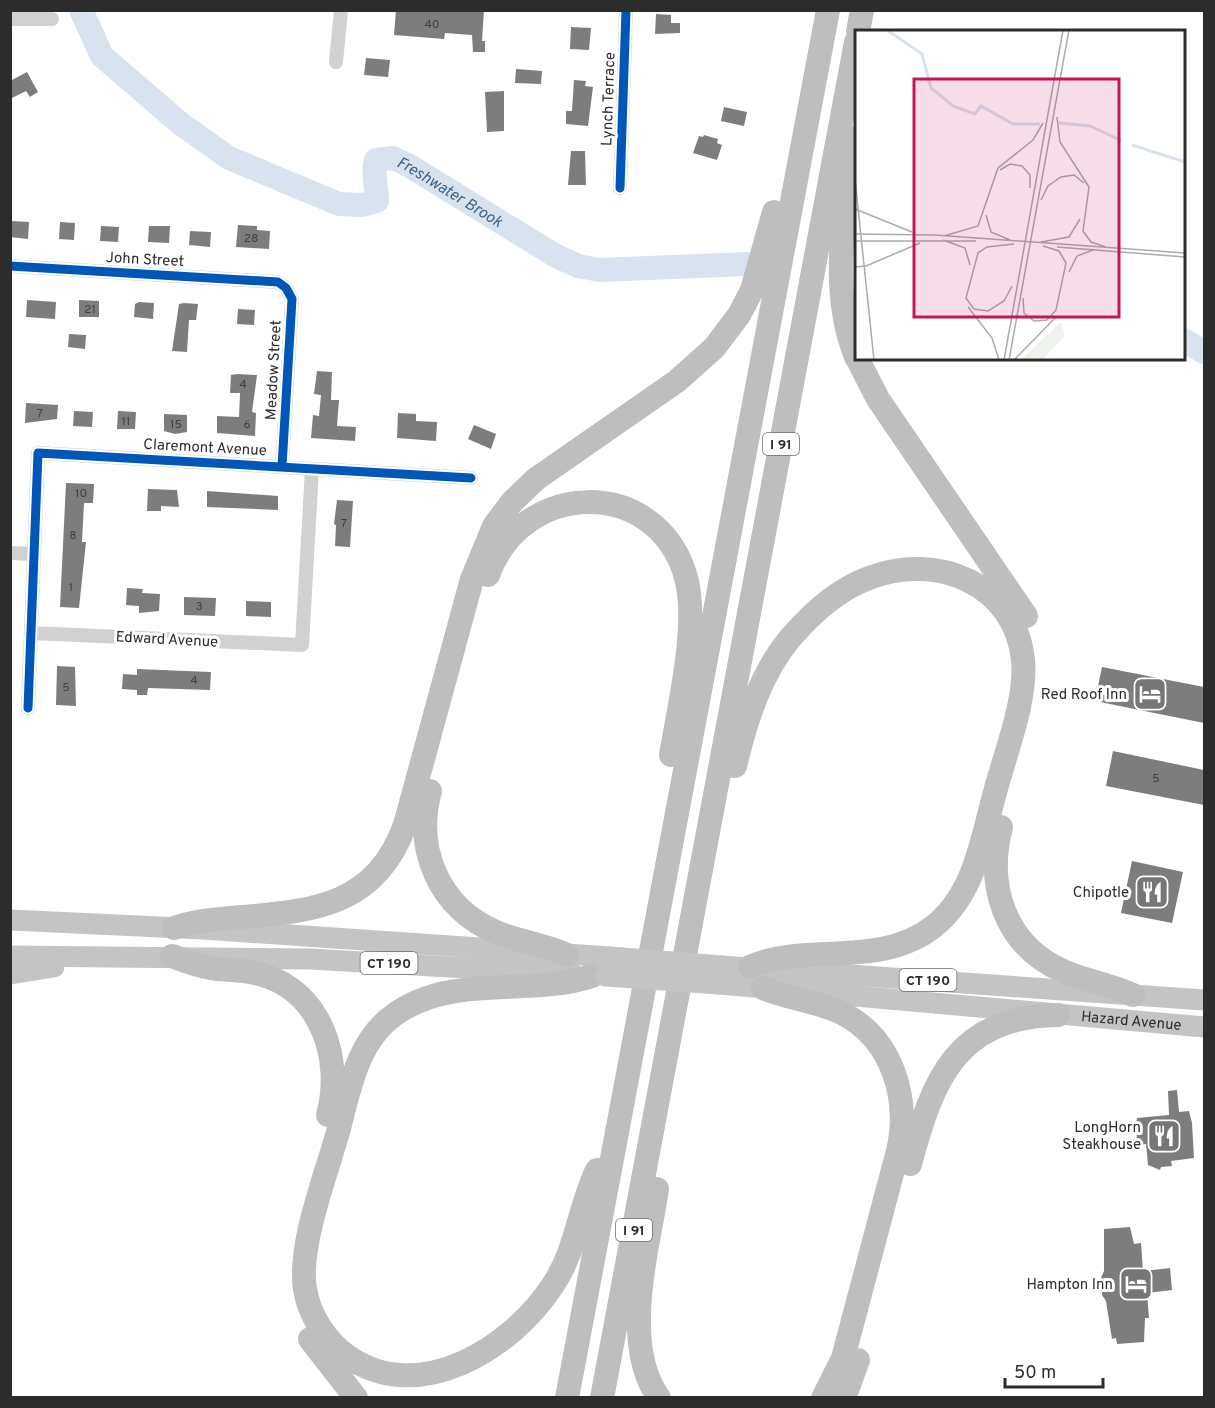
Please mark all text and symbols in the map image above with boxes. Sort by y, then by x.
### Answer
house number: 40 [424,17,440,33]
inset map [855,30,1185,360]
street label: Lynch Terrace [598,52,621,146]
water label: Freshwater Brook [393,153,507,233]
house number: 28 [244,231,258,247]
street label: John Street [105,249,185,272]
house number: 21 [84,302,96,318]
street label: Meadow Street [262,319,287,421]
house number: 4 [239,377,247,393]
house number: 7 [37,406,43,422]
house number: 11 [122,414,130,430]
house number: 15 [170,417,182,433]
house number: 6 [243,417,251,433]
road number: I 91 [763,433,799,455]
street label: Claremont Avenue [143,436,267,461]
house number: 10 [75,486,87,502]
house number: 7 [341,516,347,532]
house number: 8 [69,528,77,544]
house number: 1 [69,580,73,596]
house number: 3 [195,599,203,615]
street label: Edward Avenue [115,628,219,653]
house number: 4 [190,673,198,689]
hotel icon: Red Roof Inn [1132,676,1168,712]
house number: 5 [62,680,70,696]
place label: Red Roof Inn [1041,686,1127,705]
house number: 5 [1152,771,1160,787]
restaurant icon: Chipotle [1134,874,1170,910]
place label: Chipotle [1073,884,1129,903]
road number: CT 190 [360,952,418,974]
road number: CT 190 [900,969,956,991]
street label: Hazard Avenue [1080,1008,1182,1036]
restaurant icon: LongHorn Steakhouse [1146,1118,1182,1154]
place label: LongHorn Steakhouse [1062,1119,1141,1155]
road number: I 91 [616,1219,652,1241]
hotel icon: Hampton Inn [1118,1266,1154,1302]
place label: Hampton Inn [1027,1276,1113,1295]
scale bar [1005,1351,1102,1389]
text: 50 m [1014,1362,1056,1385]

